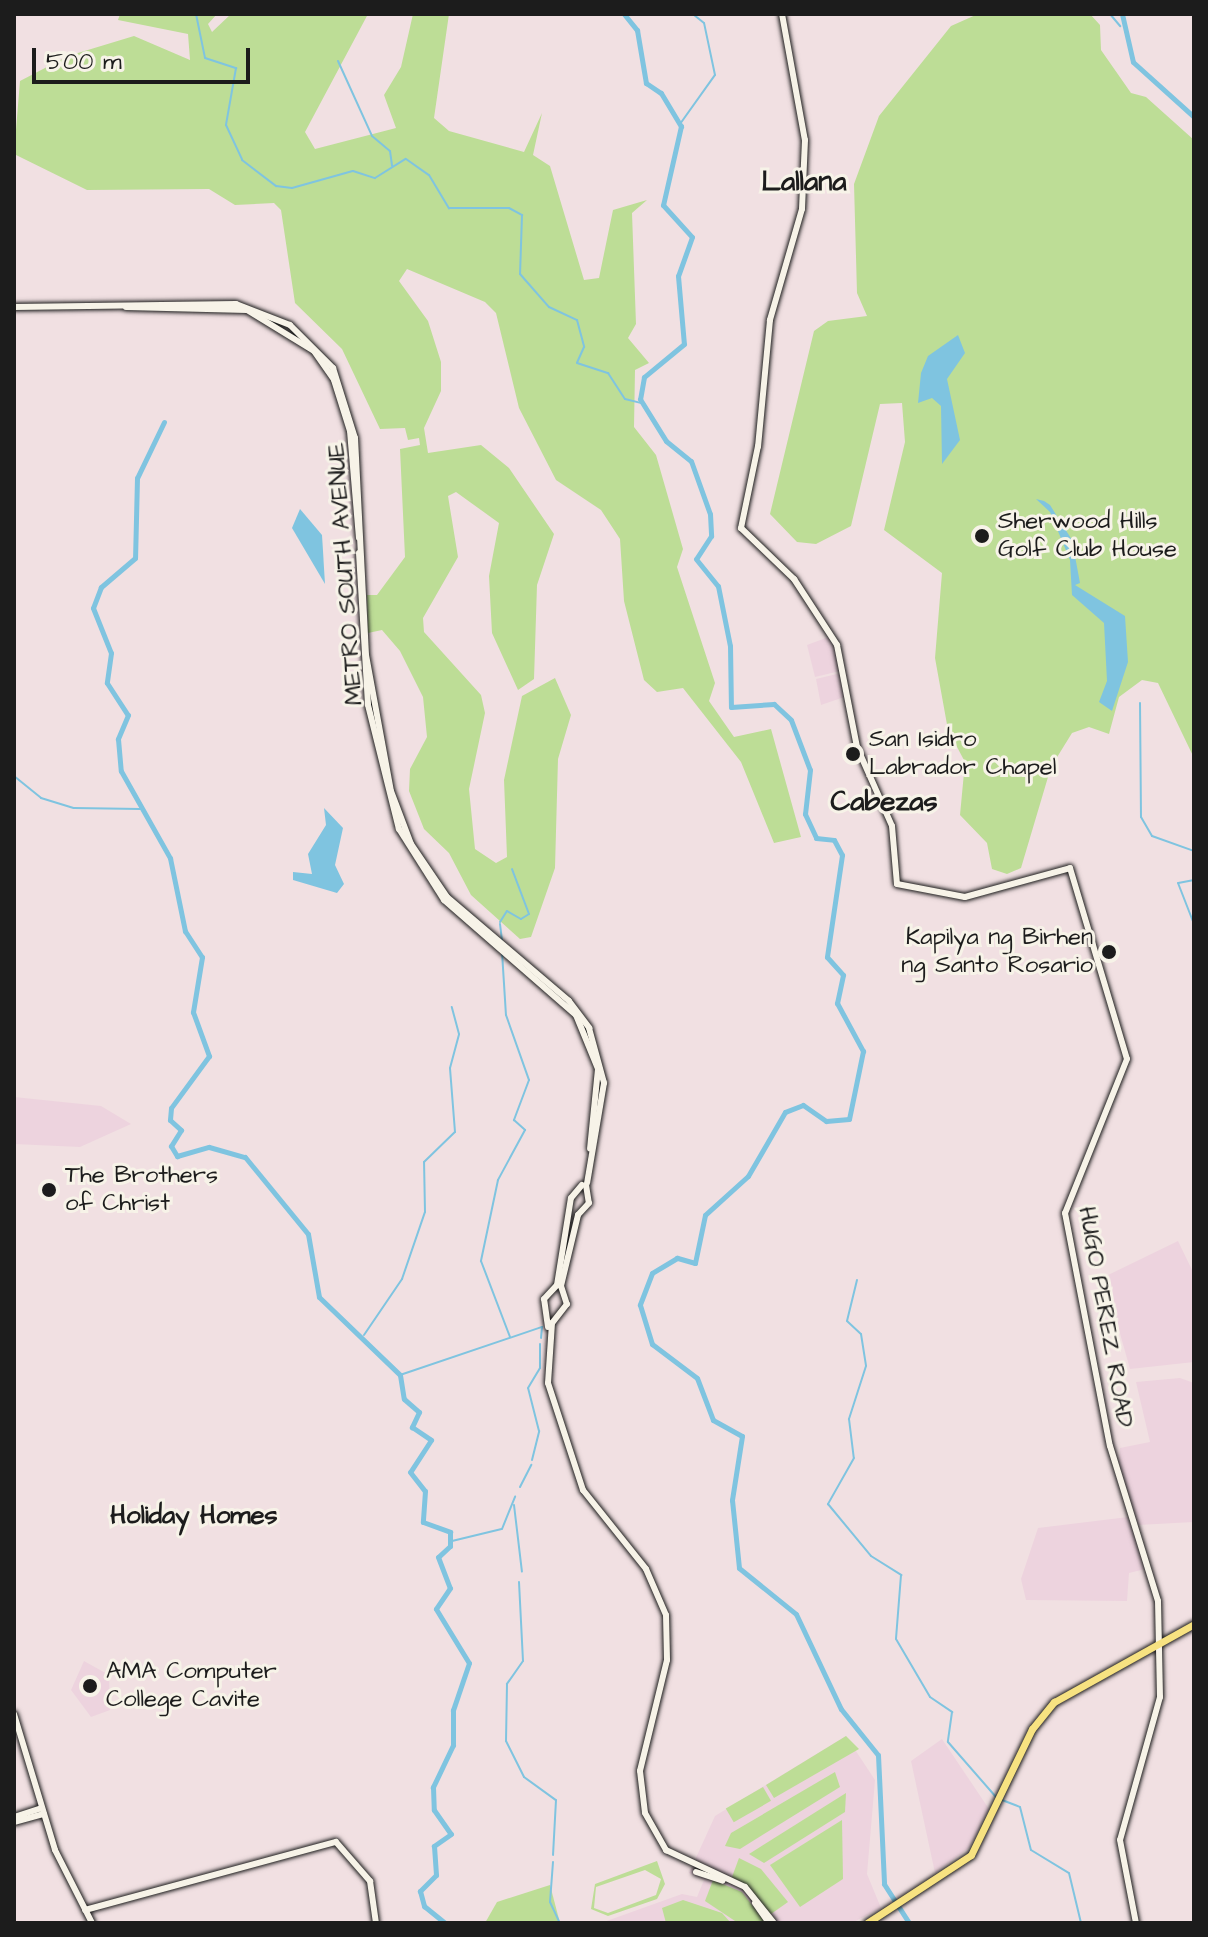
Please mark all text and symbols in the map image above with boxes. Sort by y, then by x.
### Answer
scale bar [36,32,254,82]
text: 500 m [46,45,122,79]
district label: Lallana [762,165,846,199]
street label: METRO SOUTH AVENUE [322,442,370,706]
place label: Sherwood Hills Golf Club House [998,508,1177,564]
marker: Sherwood Hills Golf Club House [973,527,991,545]
place label: San Isidro Labrador Chapel [869,726,1057,782]
marker: San Isidro Labrador Chapel [844,745,862,763]
district label: Cabezas [830,785,938,819]
place label: Kapilya ng Birhen ng Santo Rosario [901,924,1093,980]
marker: Kapilya ng Birhen ng Santo Rosario [1100,943,1118,961]
place label: The Brothers of Christ [65,1162,218,1218]
marker: The Brothers of Christ [40,1181,58,1199]
street label: HUGO PEREZ ROAD [1071,1204,1139,1430]
district label: Holiday Homes [110,1500,278,1532]
place label: AMA Computer College Cavite [106,1658,277,1714]
marker: AMA Computer College Cavite [81,1677,99,1695]

